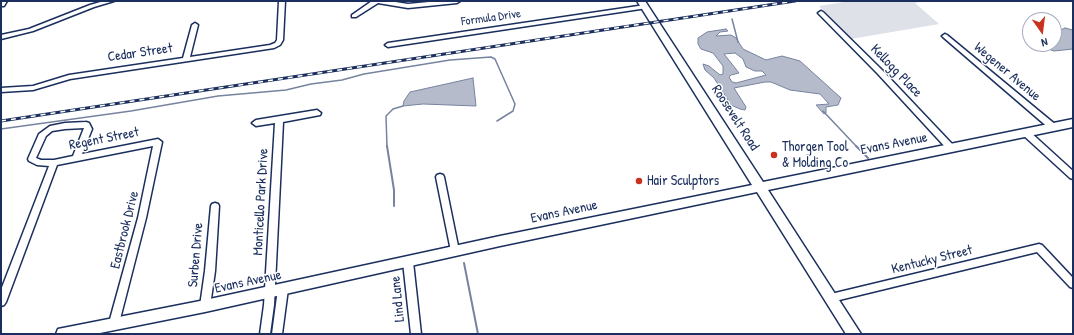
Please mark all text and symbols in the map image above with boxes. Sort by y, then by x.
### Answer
street label: Formula Drive [460,7,522,29]
north arrow [1022,12,1062,52]
text: N [1040,35,1049,50]
street label: Wegener Avenue [970,39,1044,105]
street label: Cedar Street [106,40,174,66]
street label: Kellogg Place [867,41,925,101]
street label: Roosevelt Road [708,82,762,154]
street label: Regent Street [68,124,140,154]
street label: Evans Avenue [859,129,929,159]
place label: Thorgen Tool & Molding Co [782,139,848,172]
street label: Monticello Park Drive [250,148,272,256]
marker: Thorgen Tool & Molding Co [769,150,779,160]
place label: Hair Sculptors [647,173,719,189]
marker: Hair Sculptors [634,176,644,186]
street label: Eastbrook Drive [107,189,143,271]
street label: Evans Avenue [529,197,599,227]
street label: Surben Drive [185,222,207,288]
street label: Kentucky Street [890,242,974,278]
street label: Evans Avenue [213,267,283,297]
street label: Lind Lane [387,275,409,323]

